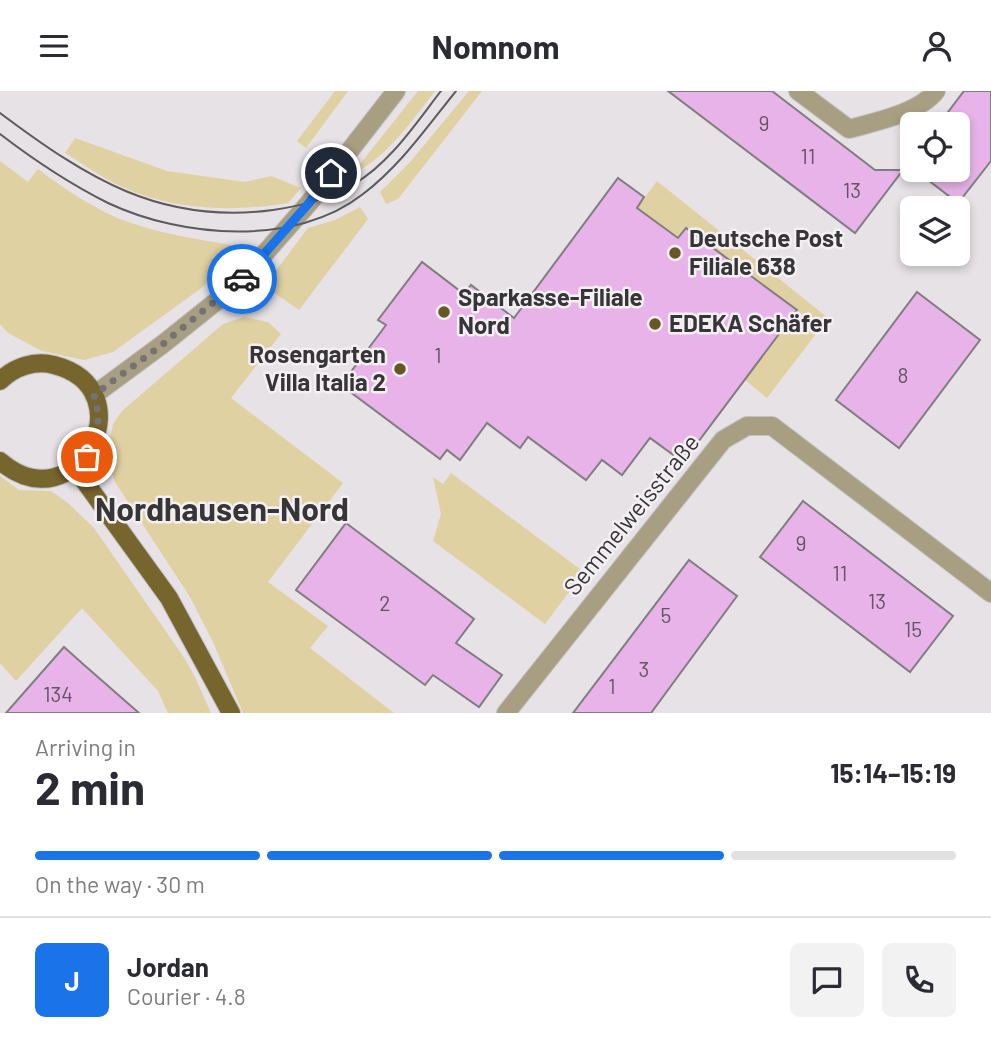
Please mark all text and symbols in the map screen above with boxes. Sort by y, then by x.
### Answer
icon: menu [35,27,73,65]
text: Nomnom [432,27,559,65]
icon: person [918,27,956,65]
house number: 9 [759,110,769,135]
map controls [900,112,970,266]
button: locate [900,112,970,182]
pin [301,143,361,203]
house number: 11 [801,143,815,168]
icon: home [312,154,350,192]
house number: 13 [843,177,861,202]
button: layers [900,196,970,266]
place label: Deutsche Post Filiale 638 [689,223,843,280]
courier [207,244,277,314]
marker: Deutsche Post Filiale 638 [667,245,683,261]
icon: car [223,260,261,298]
place label: Sparkasse-Filiale Nord [458,282,643,339]
marker: Sparkasse-Filiale Nord [436,304,452,320]
place label: EDEKA Schäfer [669,308,832,337]
marker: EDEKA Schäfer [647,316,663,332]
place label: Rosengarten Villa Italia 2 [249,339,386,396]
house number: 1 [434,342,442,367]
marker: Rosengarten Villa Italia 2 [392,361,408,377]
house number: 8 [898,362,908,387]
pin [57,427,117,487]
street label: Semmelweisstraße [557,428,705,601]
icon: bag [68,438,106,476]
district label: Nordhausen-Nord [95,489,349,527]
house number: 9 [796,530,806,555]
house number: 11 [833,560,847,585]
house number: 13 [868,588,886,613]
house number: 2 [379,590,391,615]
house number: 5 [661,602,671,627]
house number: 15 [904,616,922,641]
house number: 3 [639,656,649,681]
house number: 1 [608,673,616,698]
house number: 134 [43,681,73,706]
text: Arriving in [35,733,136,761]
text: 15:14–15:19 [830,757,956,788]
text: 2 min [35,759,145,814]
text: On the way · 30 m [35,870,205,898]
button: chat [790,943,864,1017]
button: phone [882,943,956,1017]
text: Jordan [127,951,209,982]
text: J [64,965,80,996]
text: Courier · 4.8 [127,982,246,1010]

